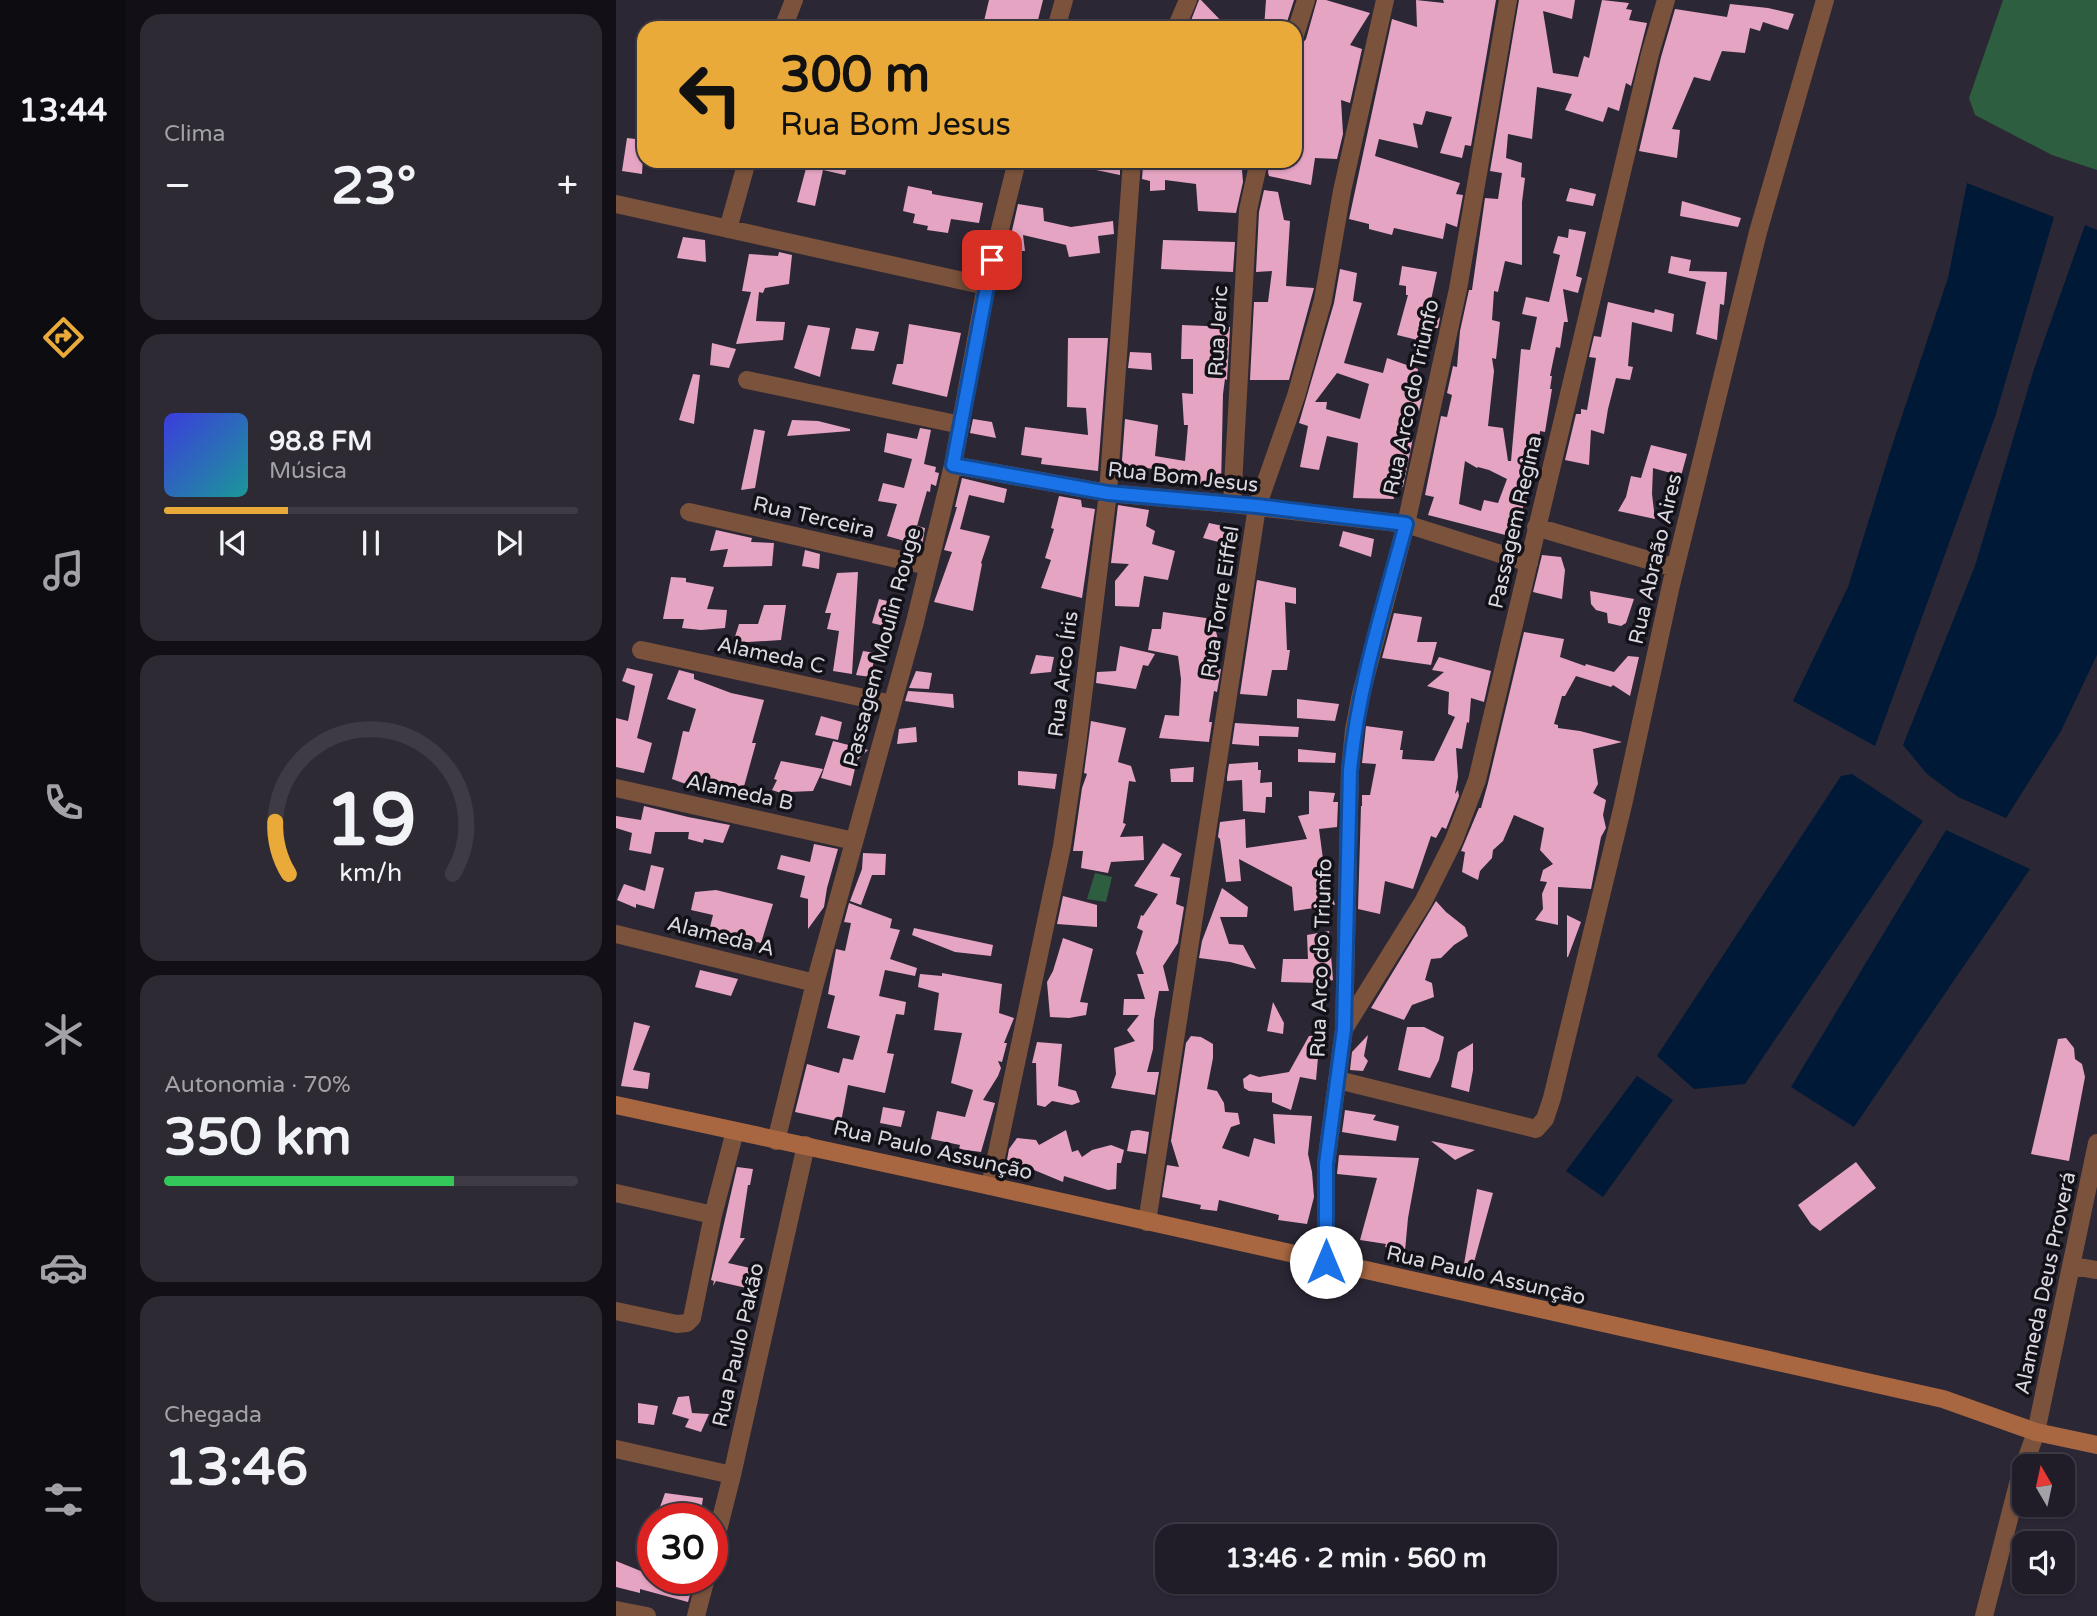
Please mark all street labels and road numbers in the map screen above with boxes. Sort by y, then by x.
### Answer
street label: Rua Jeric [1204,285,1233,377]
street label: Rua Arco do Triunfo [1379,297,1444,497]
street label: Passagem Regina [1483,433,1548,611]
street label: Rua Bom Jesus [1106,457,1260,498]
street label: Rua Abraão Aires [1624,471,1687,647]
street label: Rua Terceira [751,491,877,544]
street label: Passagem Moulin Rouge [838,524,927,770]
street label: Rua Torre Eiffel [1196,524,1245,680]
street label: Rua Arco Íris [1043,610,1084,738]
street label: Alameda C [715,632,827,679]
street label: Alameda B [684,769,796,816]
street label: Rua Arco do Triunfo [1306,858,1337,1058]
street label: Alameda A [665,911,777,962]
street label: Rua Paulo Assunção [831,1115,1035,1186]
street label: Alameda Deus Proverá [2010,1170,2081,1397]
street label: Rua Paulo Assunção [1384,1240,1588,1311]
street label: Rua Paulo Pakão [707,1261,770,1430]

